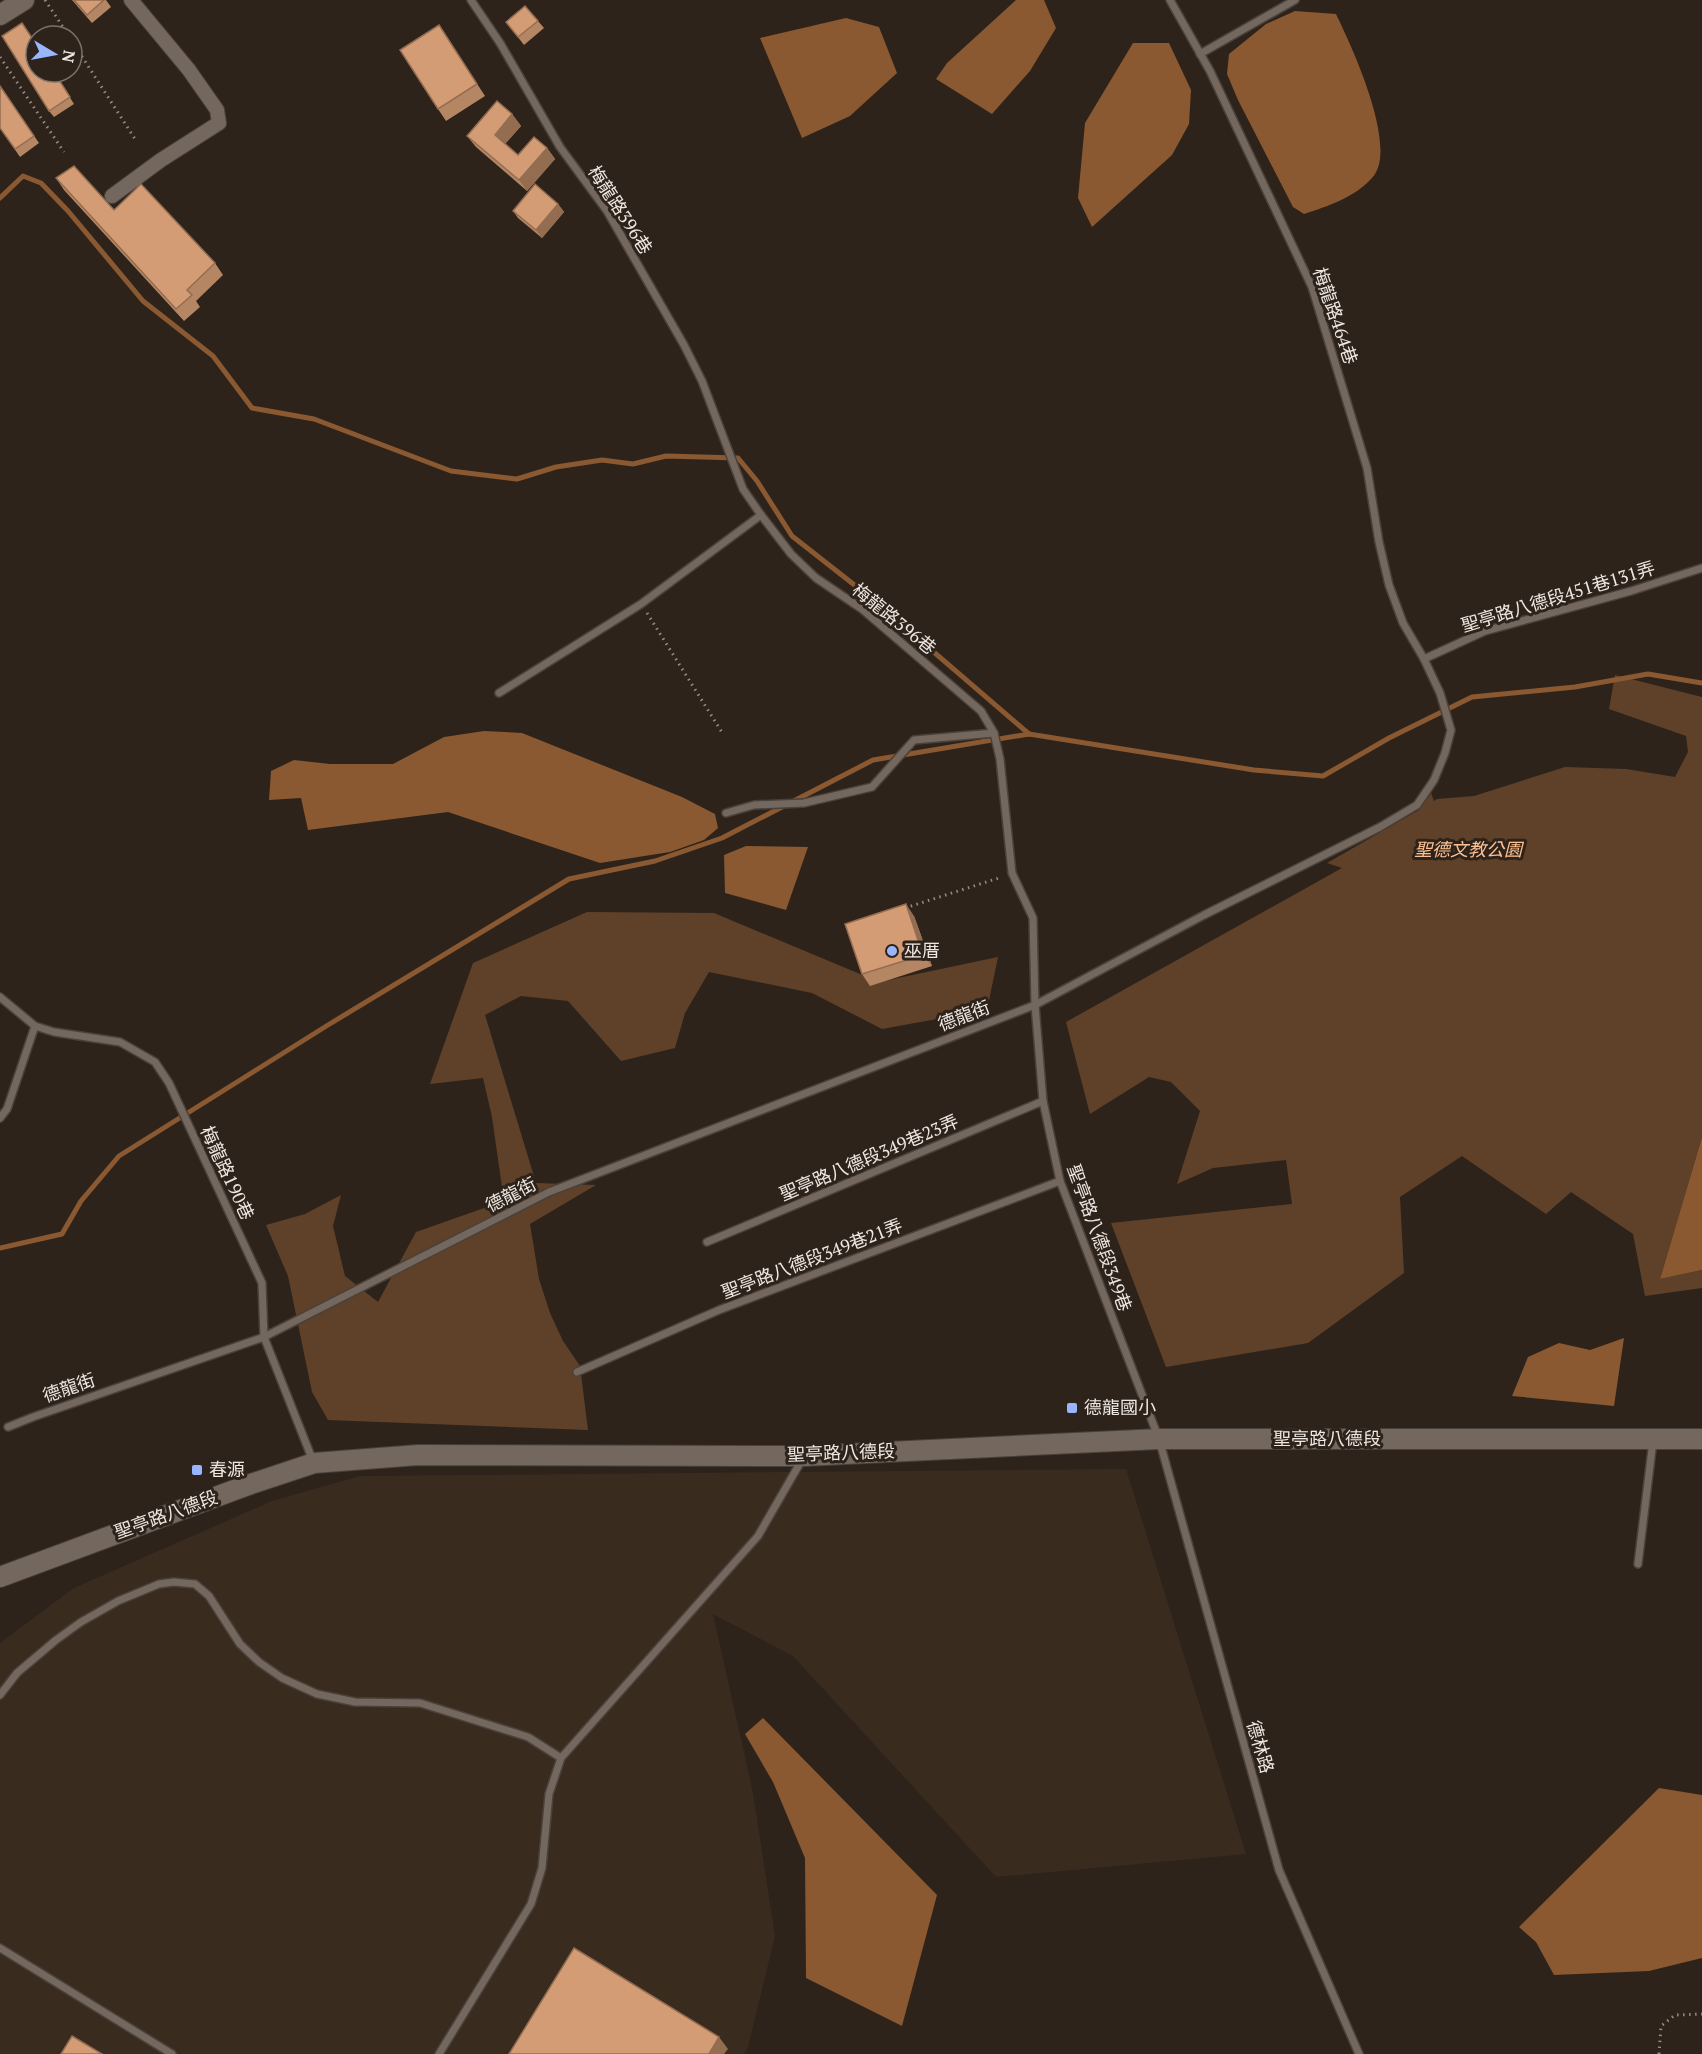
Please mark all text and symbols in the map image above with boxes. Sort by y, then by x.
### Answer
north arrow [24,24,84,84]
text: N [57,49,81,64]
street label: 梅龍路396巷 [583,161,658,258]
street label: 梅龍路464巷 [1308,264,1364,367]
street label: 聖亭路八德段451巷131弄 [1458,555,1658,637]
street label: 梅龍路396巷 [848,577,941,659]
park label: 聖德文教公園 [1414,837,1525,861]
place label: 巫厝 [904,938,940,962]
marker: 巫厝 [885,944,899,958]
street label: 德龍街 [934,994,993,1036]
street label: 聖亭路八德段349巷23弄 [776,1109,962,1206]
street label: 梅龍路190巷 [196,1122,260,1223]
street label: 聖亭路八德段349巷 [1062,1161,1138,1314]
street label: 德龍街 [481,1171,540,1217]
street label: 聖亭路八德段349巷21弄 [718,1212,906,1304]
street label: 德龍街 [39,1367,98,1407]
place label: 德龍國小 [1084,1395,1156,1419]
marker: 德龍國小 [1065,1401,1079,1415]
street label: 聖亭路八德段 [1273,1426,1381,1450]
street label: 聖亭路八德段 [787,1438,895,1466]
place label: 春源 [209,1457,245,1481]
marker: 春源 [190,1463,204,1477]
street label: 聖亭路八德段 [111,1484,221,1544]
street label: 德林路 [1242,1717,1280,1776]

